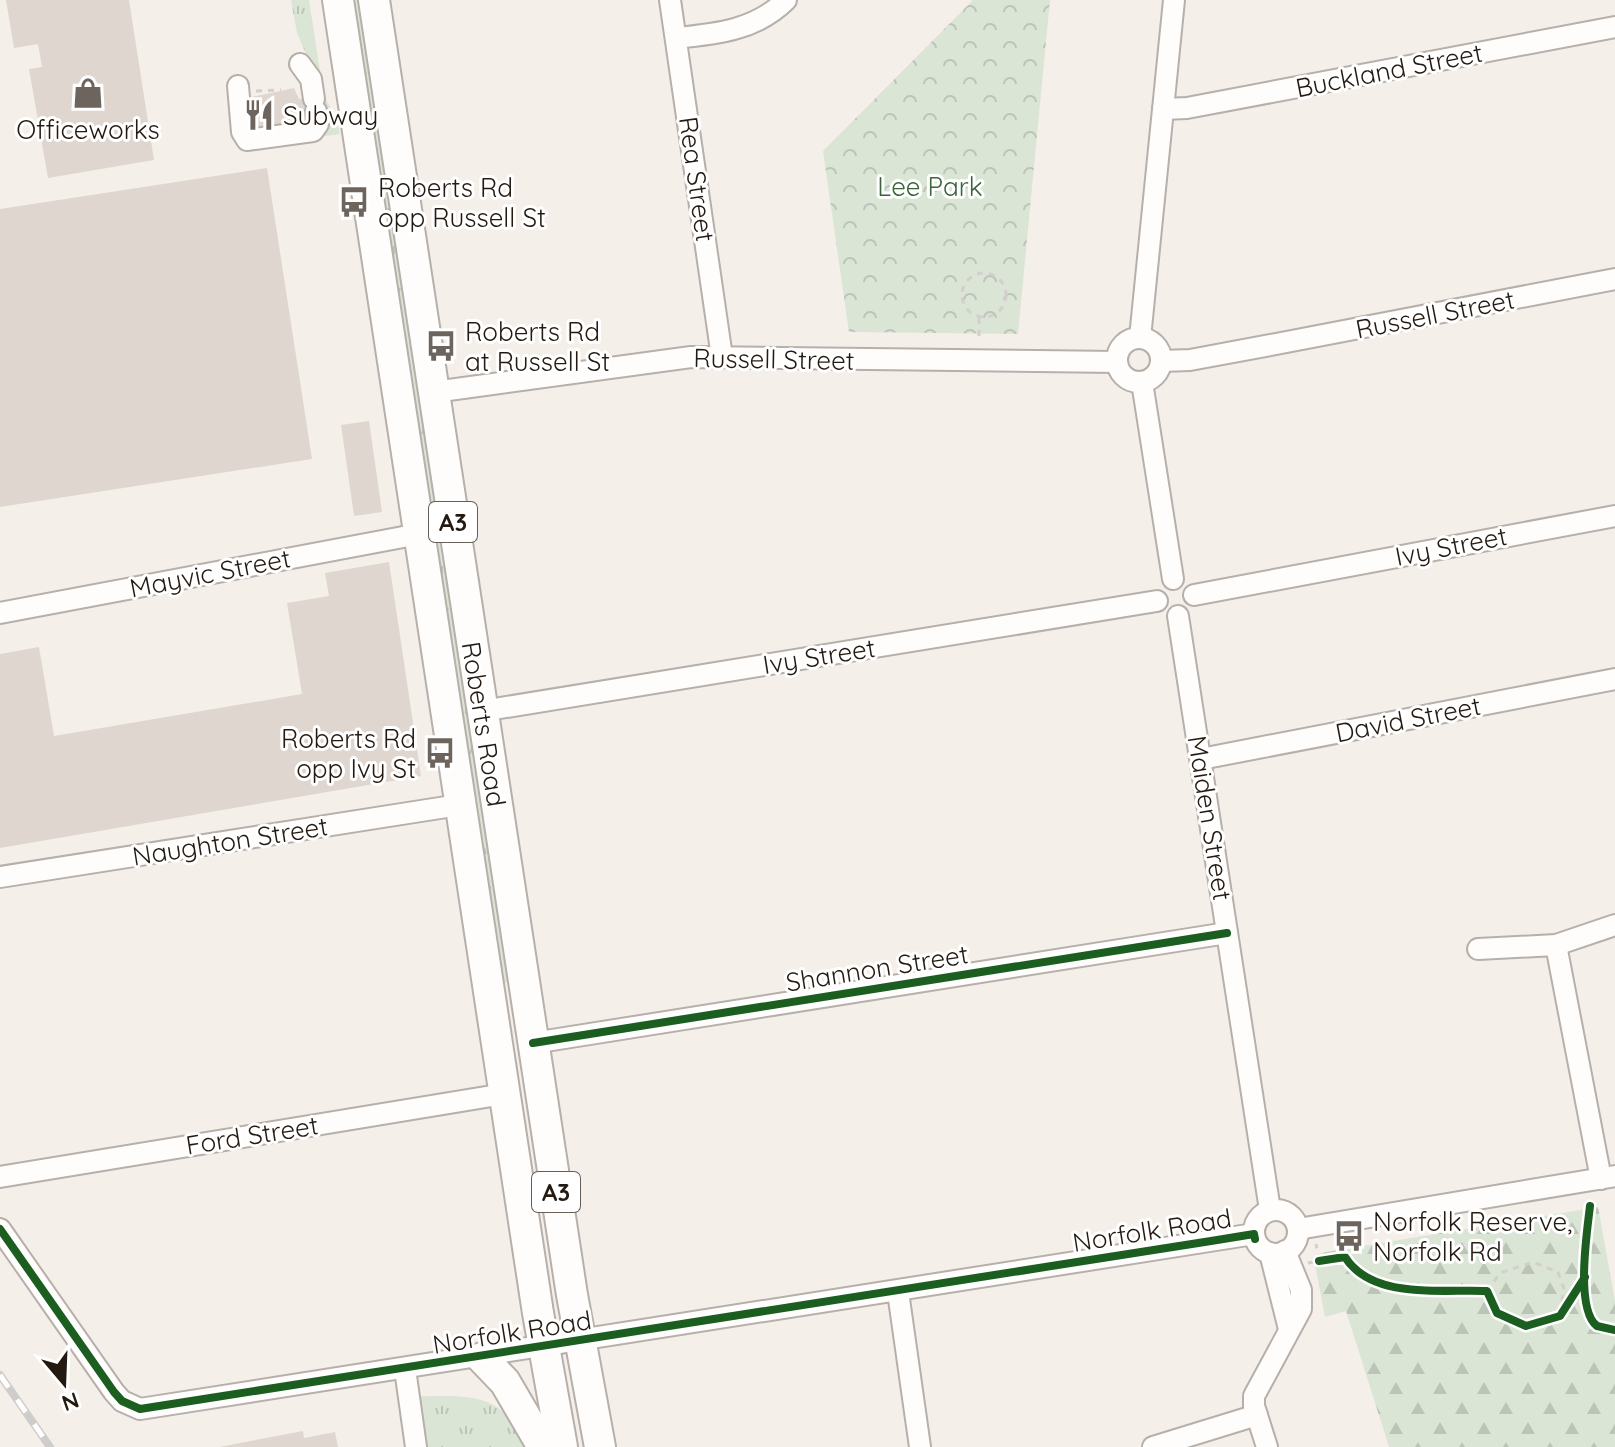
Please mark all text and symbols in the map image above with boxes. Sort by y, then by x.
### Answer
street label: Buckland Street [1293,36,1485,104]
shop icon: Officeworks [71,76,105,110]
restaurant icon: Subway [242,98,276,132]
place label: Subway [283,99,378,132]
place label: Officeworks [16,113,160,146]
street label: Rea Street [672,114,722,244]
park label: Lee Park [877,170,983,203]
place label: Roberts Rd opp Russell St [378,171,546,234]
bus stop icon: Roberts Rd opp Russell St [337,185,371,219]
street label: Russell Street [1353,282,1517,346]
place label: Roberts Rd at Russell St [465,315,610,378]
bus stop icon: Roberts Rd at Russell St [424,329,458,363]
street label: Russell Street [693,341,855,377]
road number: A3 [429,502,477,542]
street label: Ivy Street [1392,519,1510,573]
street label: Mayvic Street [127,541,293,605]
street label: Ivy Street [761,631,877,681]
street label: Roberts Road [455,639,513,809]
street label: David Street [1333,689,1483,749]
place label: Roberts Rd opp Ivy St [281,722,416,785]
street label: Maiden Street [1181,733,1239,903]
bus stop icon: Roberts Rd opp Ivy St [423,736,457,770]
street label: Naughton Street [130,809,330,873]
street label: Shannon Street [784,937,970,999]
street label: Ford Street [184,1108,320,1162]
road number: A3 [532,1172,580,1212]
street label: Norfolk Road [1070,1201,1234,1259]
place label: Norfolk Reserve, Norfolk Rd [1373,1205,1572,1268]
bus stop icon: Norfolk Reserve, Norfolk Rd [1332,1219,1366,1253]
street label: Norfolk Road [430,1303,594,1361]
north arrow [24,1343,104,1423]
text: N [58,1386,83,1418]

